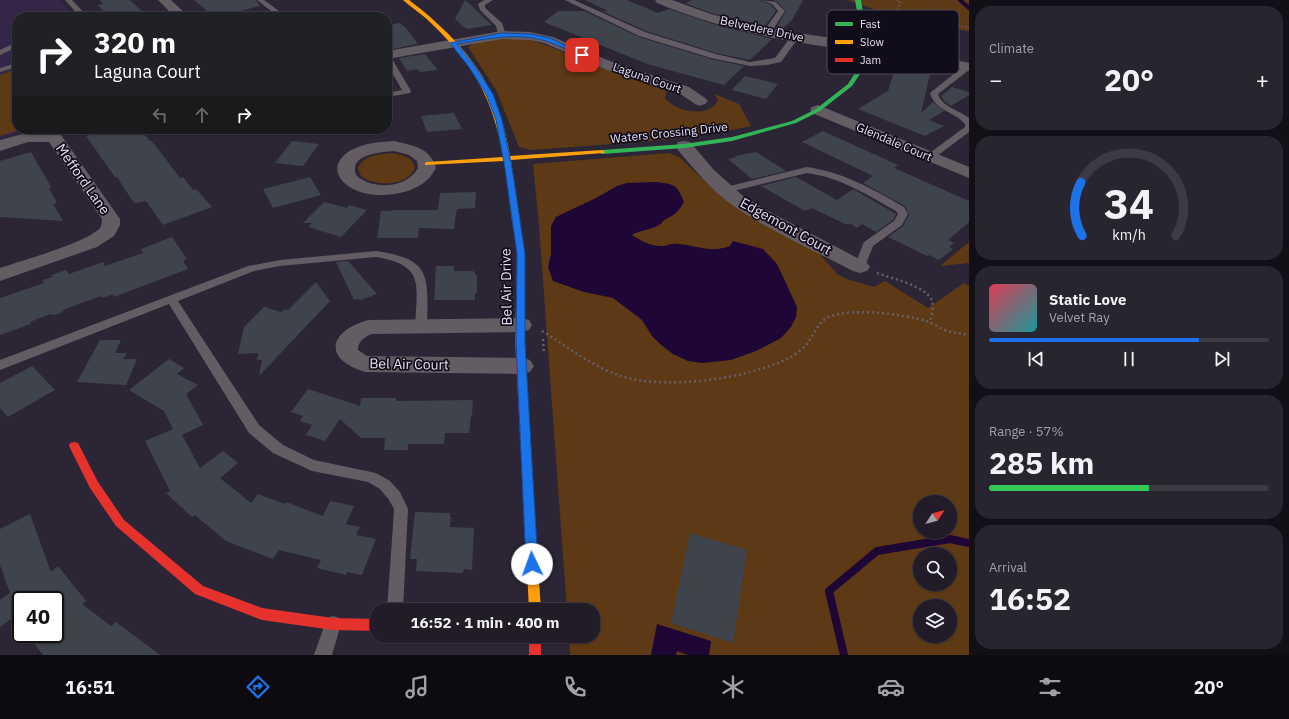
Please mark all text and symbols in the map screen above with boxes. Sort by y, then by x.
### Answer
legend [827,10,959,74]
street label: Belvedere Drive [719,12,806,45]
text: Fast [860,17,881,31]
text: 320 m [94,24,176,61]
icon: right [28,28,80,80]
text: Slow [860,35,884,49]
pin [565,38,599,72]
text: Climate [989,40,1034,57]
icon: arrive [571,44,593,66]
text: Jam [860,53,881,67]
street label: Laguna Court [611,59,683,96]
text: Laguna Court [94,60,201,83]
text: 20° [1104,60,1154,99]
text: − [989,65,1002,94]
text: + [1256,65,1269,94]
icon: left [149,104,171,126]
icon: ahead [191,104,213,126]
icon: right [233,104,255,126]
street label: Waters Crossing Drive [610,119,729,146]
street label: Glendale Court [854,119,934,164]
street label: Mefford Lane [52,140,114,218]
text: 34 [1104,175,1154,229]
street label: Edgemont Court [737,193,835,259]
text: km/h [1112,224,1146,243]
street label: Bel Air Drive [496,248,516,326]
text: Static Love [1049,290,1126,309]
text: Velvet Ray [1049,309,1110,326]
icon: previous [1025,348,1047,370]
icon: pause [1118,348,1140,370]
icon: next [1211,348,1233,370]
street label: Bel Air Court [369,354,449,374]
text: Range · 57% [989,423,1063,440]
text: 285 km [989,443,1094,482]
north arrow [913,495,957,539]
map controls [913,495,957,643]
position arrow [511,543,553,585]
button: search [913,547,957,591]
text: Arrival [989,559,1027,576]
text: 16:52 [989,579,1071,618]
speed limit sign: 40 [12,591,64,643]
button: layers [913,599,957,643]
text: 16:52 · 1 min · 400 m [411,613,559,632]
icon: directions [244,673,272,701]
icon: music [403,673,431,701]
icon: phone [561,673,589,701]
icon: climate [719,673,747,701]
icon: car [877,673,905,701]
icon: filters [1036,673,1064,701]
text: 16:51 [65,676,114,699]
text: 20° [1194,676,1224,699]

